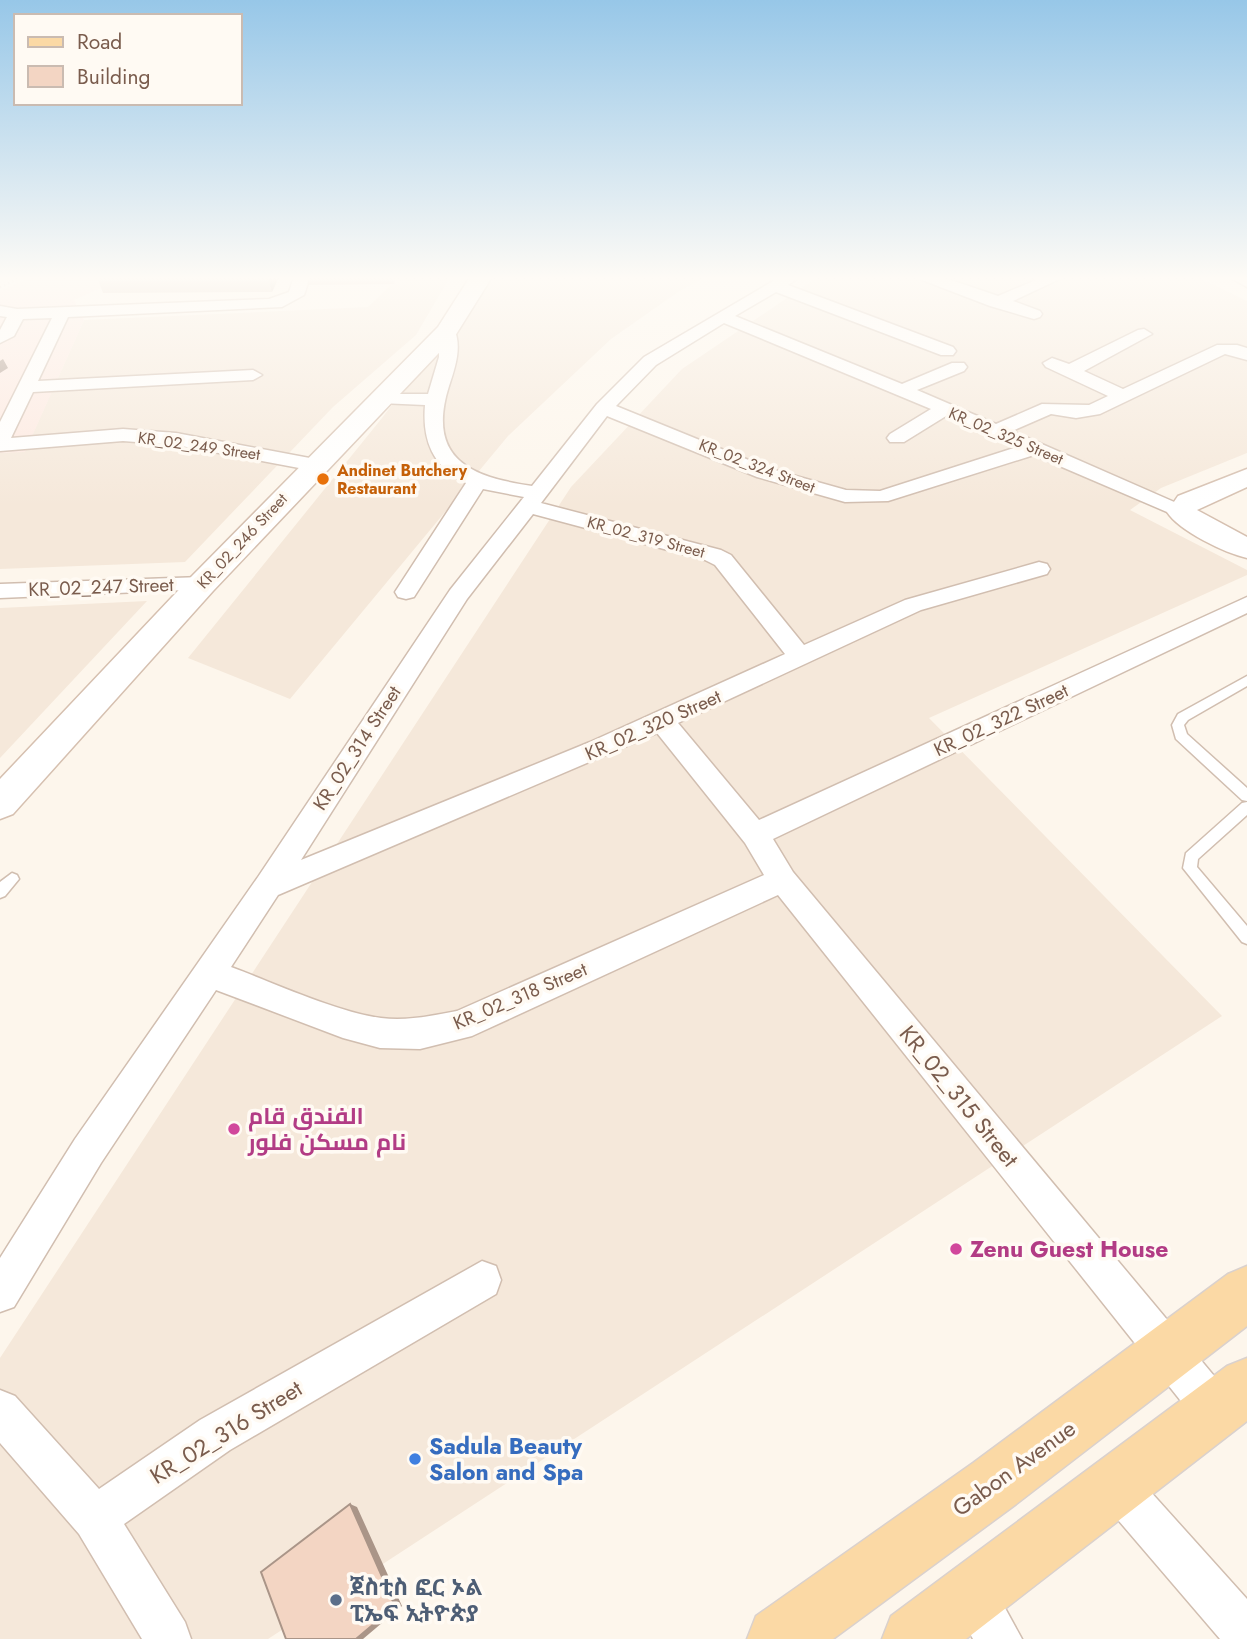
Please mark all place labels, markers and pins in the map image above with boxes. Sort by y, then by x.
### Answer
place label: Andinet Butchery Restaurant [336,459,468,500]
marker: Andinet Butchery Restaurant [315,471,331,487]
place label: الفندق قام نام مسكن فلور [247,1099,406,1159]
marker: الفندق قام نام مسكن فلور [226,1121,242,1137]
place label: Zenu Guest House [970,1232,1168,1266]
marker: Zenu Guest House [948,1241,964,1257]
place label: Sadula Beauty Salon and Spa [429,1429,583,1489]
marker: Sadula Beauty Salon and Spa [407,1451,423,1467]
place label: ጀስቲስ ፎር ኦል ፒኤፍ ኢትዮጵያ [350,1570,482,1630]
marker: ጀስቲስ ፎር ኦል ፒኤፍ ኢትዮጵያ [328,1592,344,1608]

